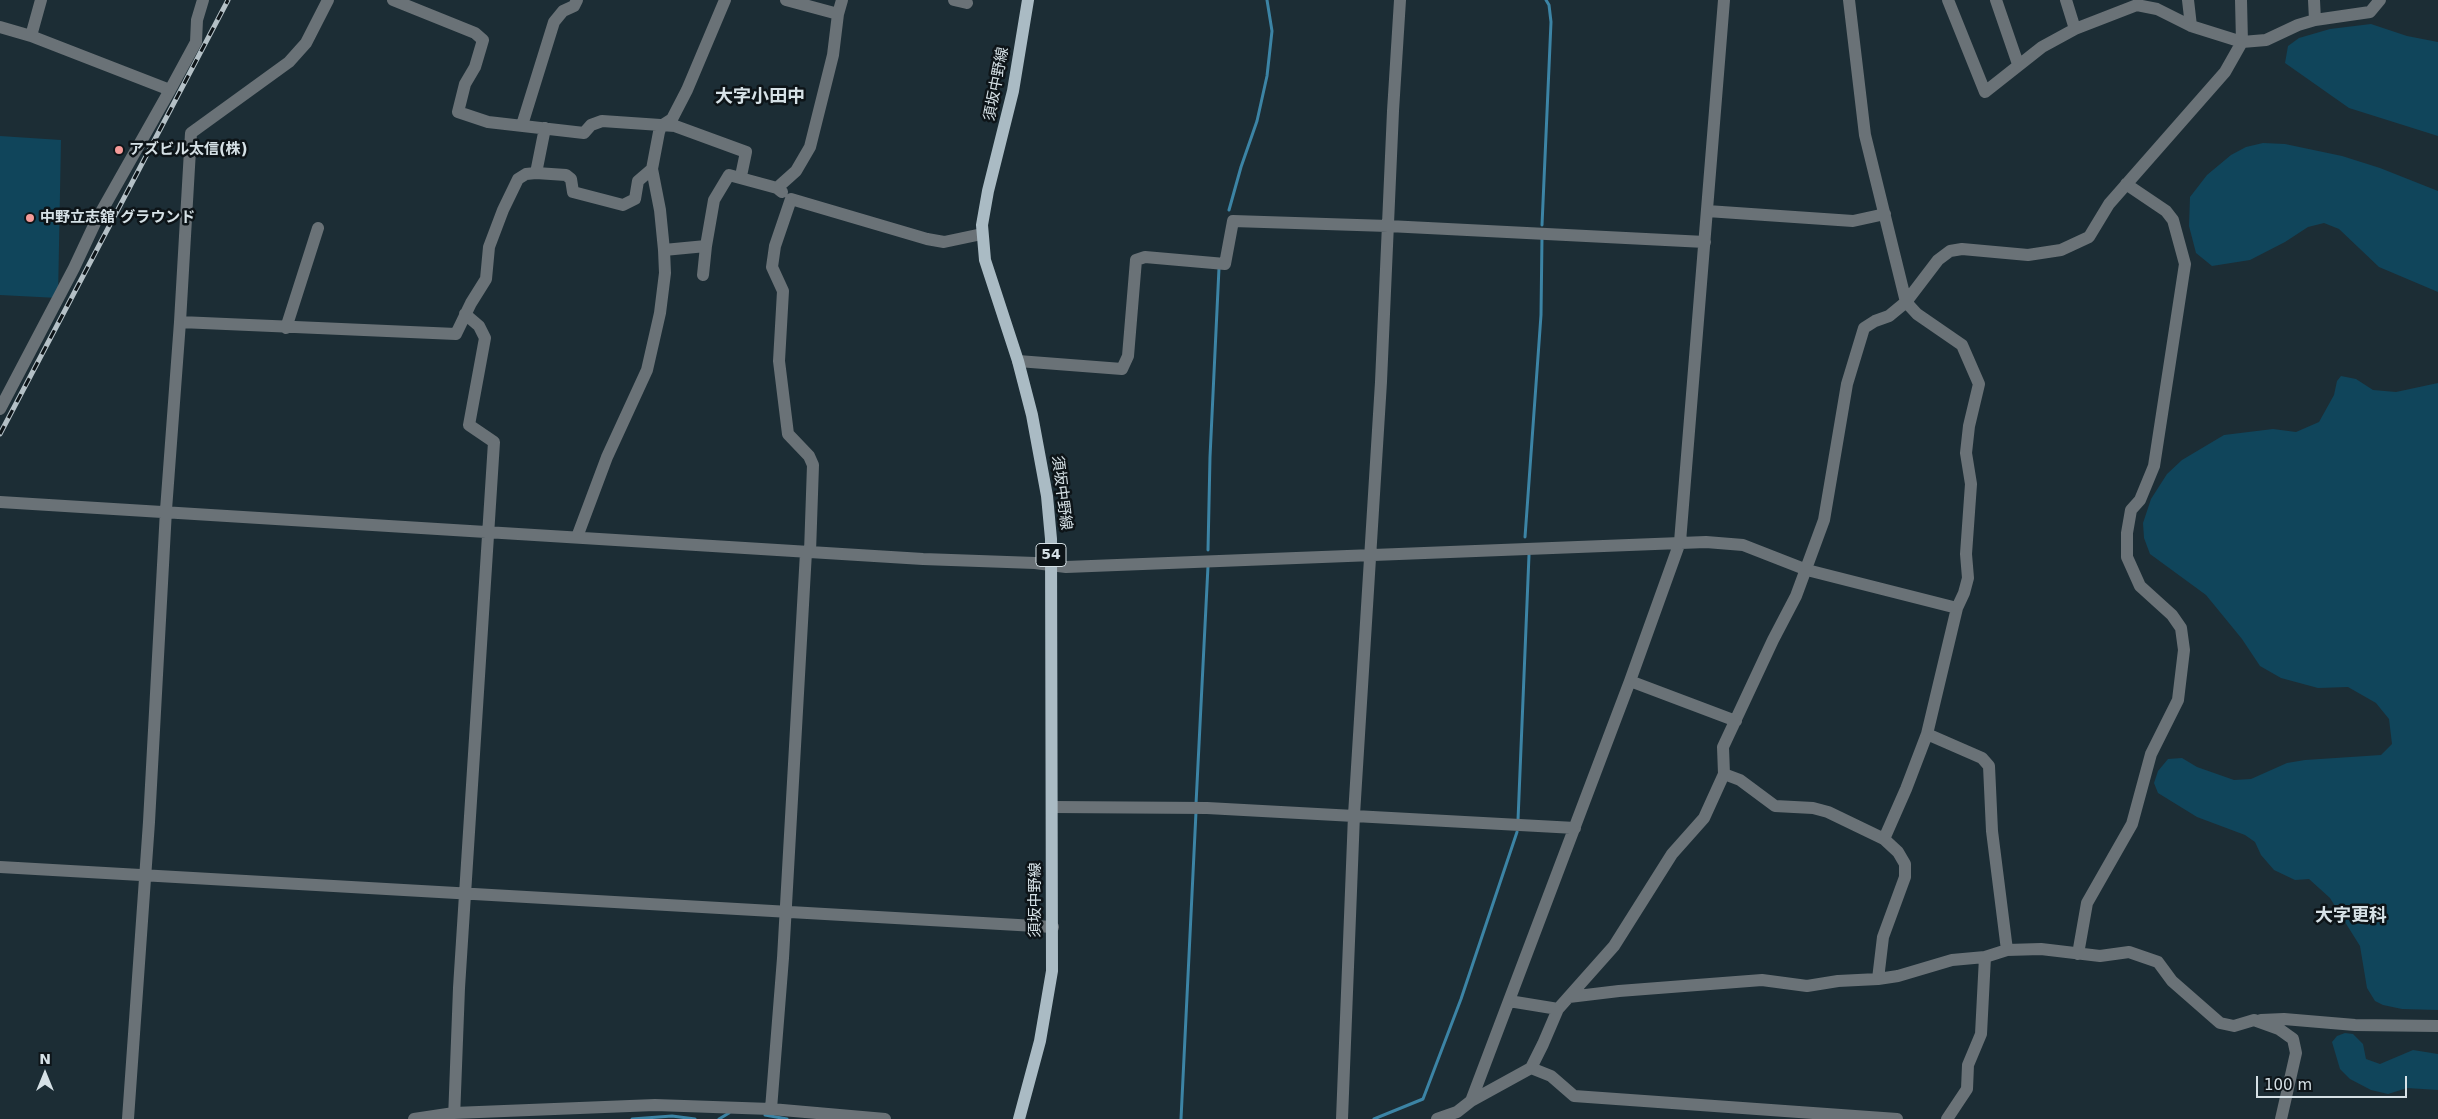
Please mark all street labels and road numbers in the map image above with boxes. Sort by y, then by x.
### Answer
street label: 須坂中野線 [981,45,1013,123]
street label: 須坂中野線 [1047,455,1075,531]
road number: 54 [1036,544,1066,566]
street label: 須坂中野線 [1027,863,1045,937]

